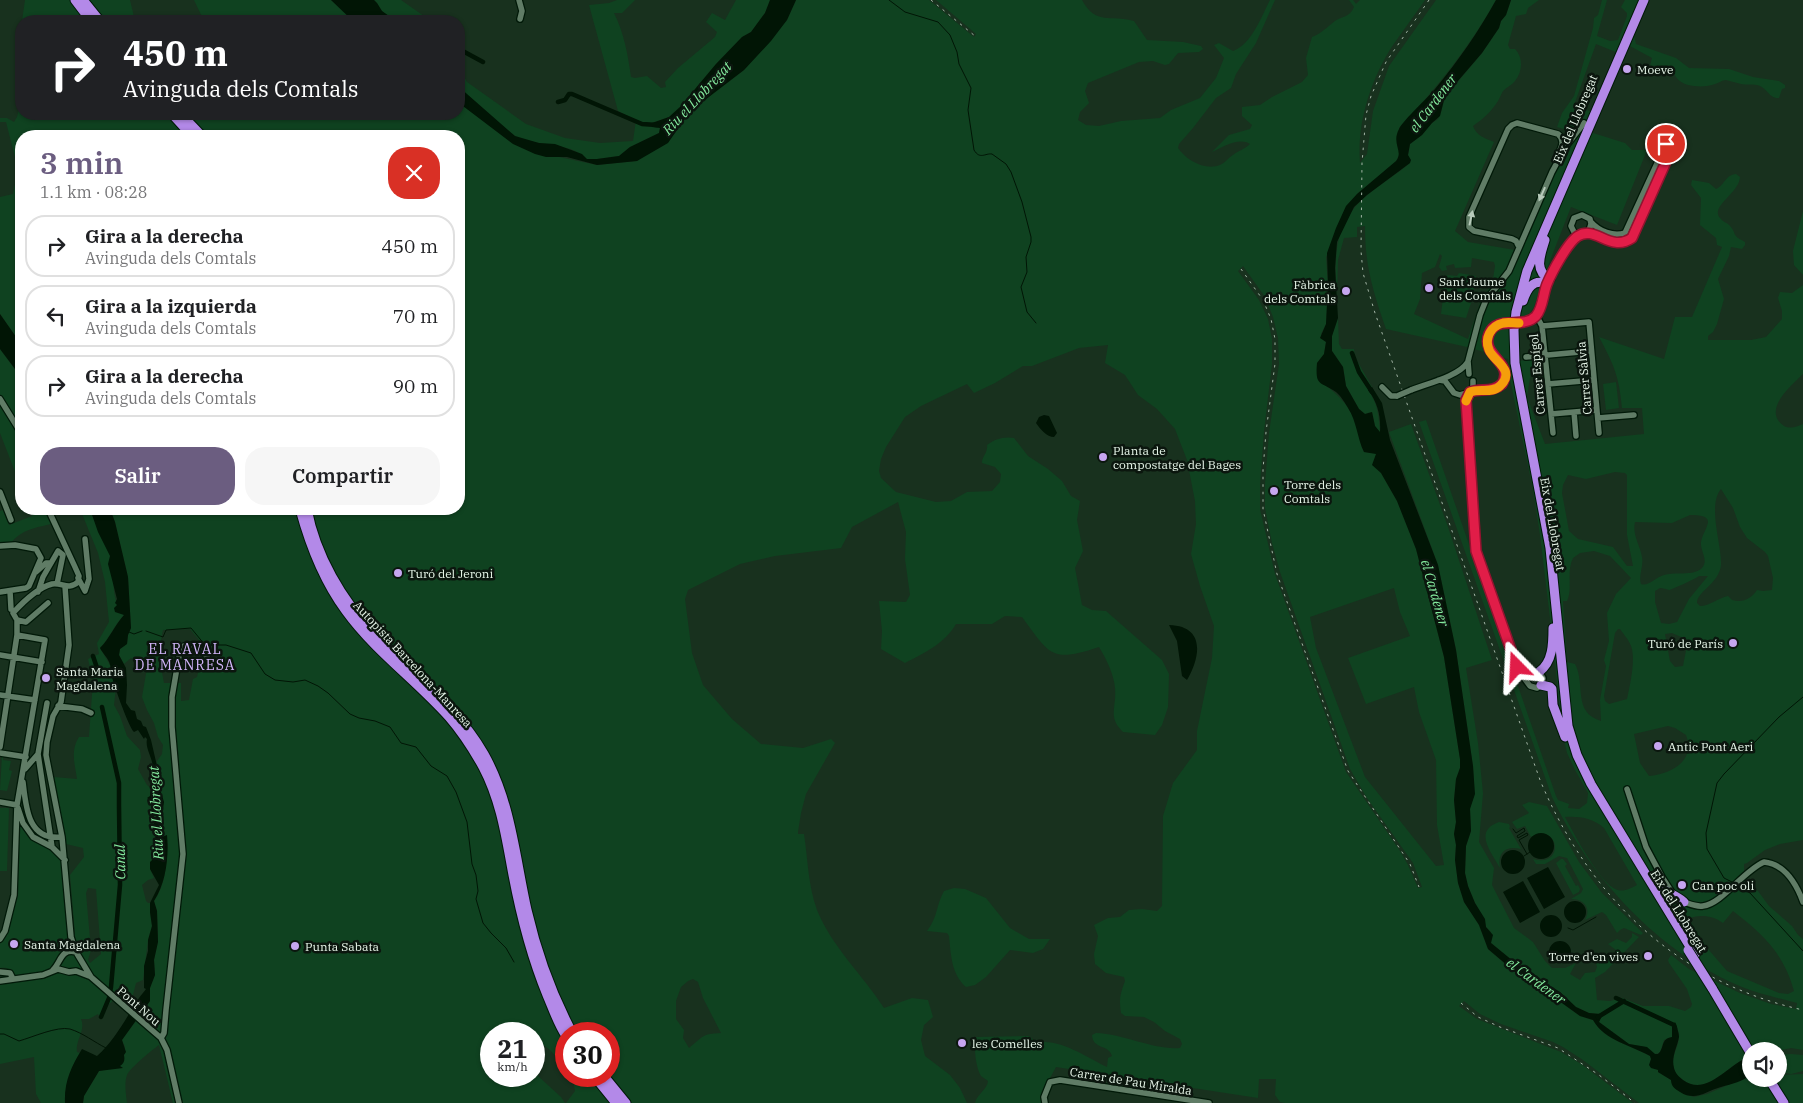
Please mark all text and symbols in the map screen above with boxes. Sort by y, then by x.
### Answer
text: 450 m [123,30,228,76]
icon: right [40,35,105,100]
water label: Riu el Llobregat [658,57,736,139]
place label: Moeve [1637,62,1674,77]
marker: Moeve [1621,63,1633,75]
water label: el Cardener [1405,69,1461,136]
street label: Eix del Llobregat [1550,72,1600,166]
text: Avinguda dels Comtals [123,74,359,103]
pin [1645,123,1687,165]
icon: arrive [1652,130,1680,158]
text: 3 min [40,143,123,182]
button: close [388,147,440,199]
text: 1.1 km · 08:28 [40,182,147,202]
one-way arrow [1537,187,1545,201]
one-way arrow [1467,210,1475,226]
text: Gira a la derecha [85,224,244,248]
icon: right [42,232,70,260]
text: 450 m [381,234,438,258]
text: Avinguda dels Comtals [85,248,256,268]
place label: Sant Jaume dels Comtals [1439,274,1511,303]
place label: Fàbrica dels Comtals [1264,277,1336,306]
marker: Sant Jaume dels Comtals [1423,282,1435,294]
marker: Fàbrica dels Comtals [1340,285,1352,297]
text: Gira a la izquierda [85,294,257,318]
icon: left [42,302,70,330]
text: 70 m [393,304,438,328]
text: Avinguda dels Comtals [85,318,256,338]
street label: Carrer Espígol [1526,333,1548,415]
street label: Carrer Sàlvia [1573,340,1595,415]
text: Gira a la derecha [85,364,244,388]
icon: right [42,372,70,400]
text: 90 m [393,374,438,398]
text: Avinguda dels Comtals [85,388,256,408]
place label: Planta de compostatge del Bages [1113,443,1241,472]
button: Salir [40,447,235,505]
button: Compartir [245,447,440,505]
marker: Planta de compostatge del Bages [1097,451,1109,463]
street label: Eix del Llobregat [1537,476,1569,572]
place label: Torre dels Comtals [1284,477,1341,506]
marker: Torre dels Comtals [1268,485,1280,497]
water label: el Cardener [1417,557,1453,629]
place label: Turó del Jeroni [408,566,494,581]
marker: Turó del Jeroni [392,567,404,579]
street label: Autopista Barcelona-Manresa [350,598,476,731]
place label: Turó de París [1648,636,1723,651]
marker: Turó de París [1727,637,1739,649]
district label: EL RAVAL DE MANRESA [135,640,235,674]
position arrow [1490,640,1542,692]
place label: Santa Maria Magdalena [56,664,124,693]
marker: Santa Maria Magdalena [40,672,52,684]
place label: Antic Pont Aeri [1668,739,1754,754]
marker: Antic Pont Aeri [1652,740,1664,752]
water label: Riu el Llobregat [145,765,167,861]
water label: Canal [111,843,129,880]
street label: Eix del Llobregat [1648,867,1710,955]
place label: Can poc oli [1692,878,1754,893]
marker: Can poc oli [1676,879,1688,891]
place label: Santa Magdalena [24,937,121,952]
marker: Santa Magdalena [8,938,20,950]
place label: Punta Sabata [305,939,380,954]
marker: Punta Sabata [289,940,301,952]
place label: Torre d'en vives [1549,949,1638,964]
marker: Torre d'en vives [1642,950,1654,962]
water label: el Cardener [1503,953,1570,1009]
street label: Pont Nou [114,983,164,1029]
speed limit sign: 30 [555,1022,620,1087]
text: 21 [497,1032,528,1065]
place label: les Comelles [972,1036,1043,1051]
marker: les Comelles [956,1037,968,1049]
map controls [1742,1042,1787,1087]
button: sound [1742,1042,1787,1087]
text: km/h [497,1059,528,1074]
street label: Carrer de Pau Miralda [1069,1064,1194,1098]

